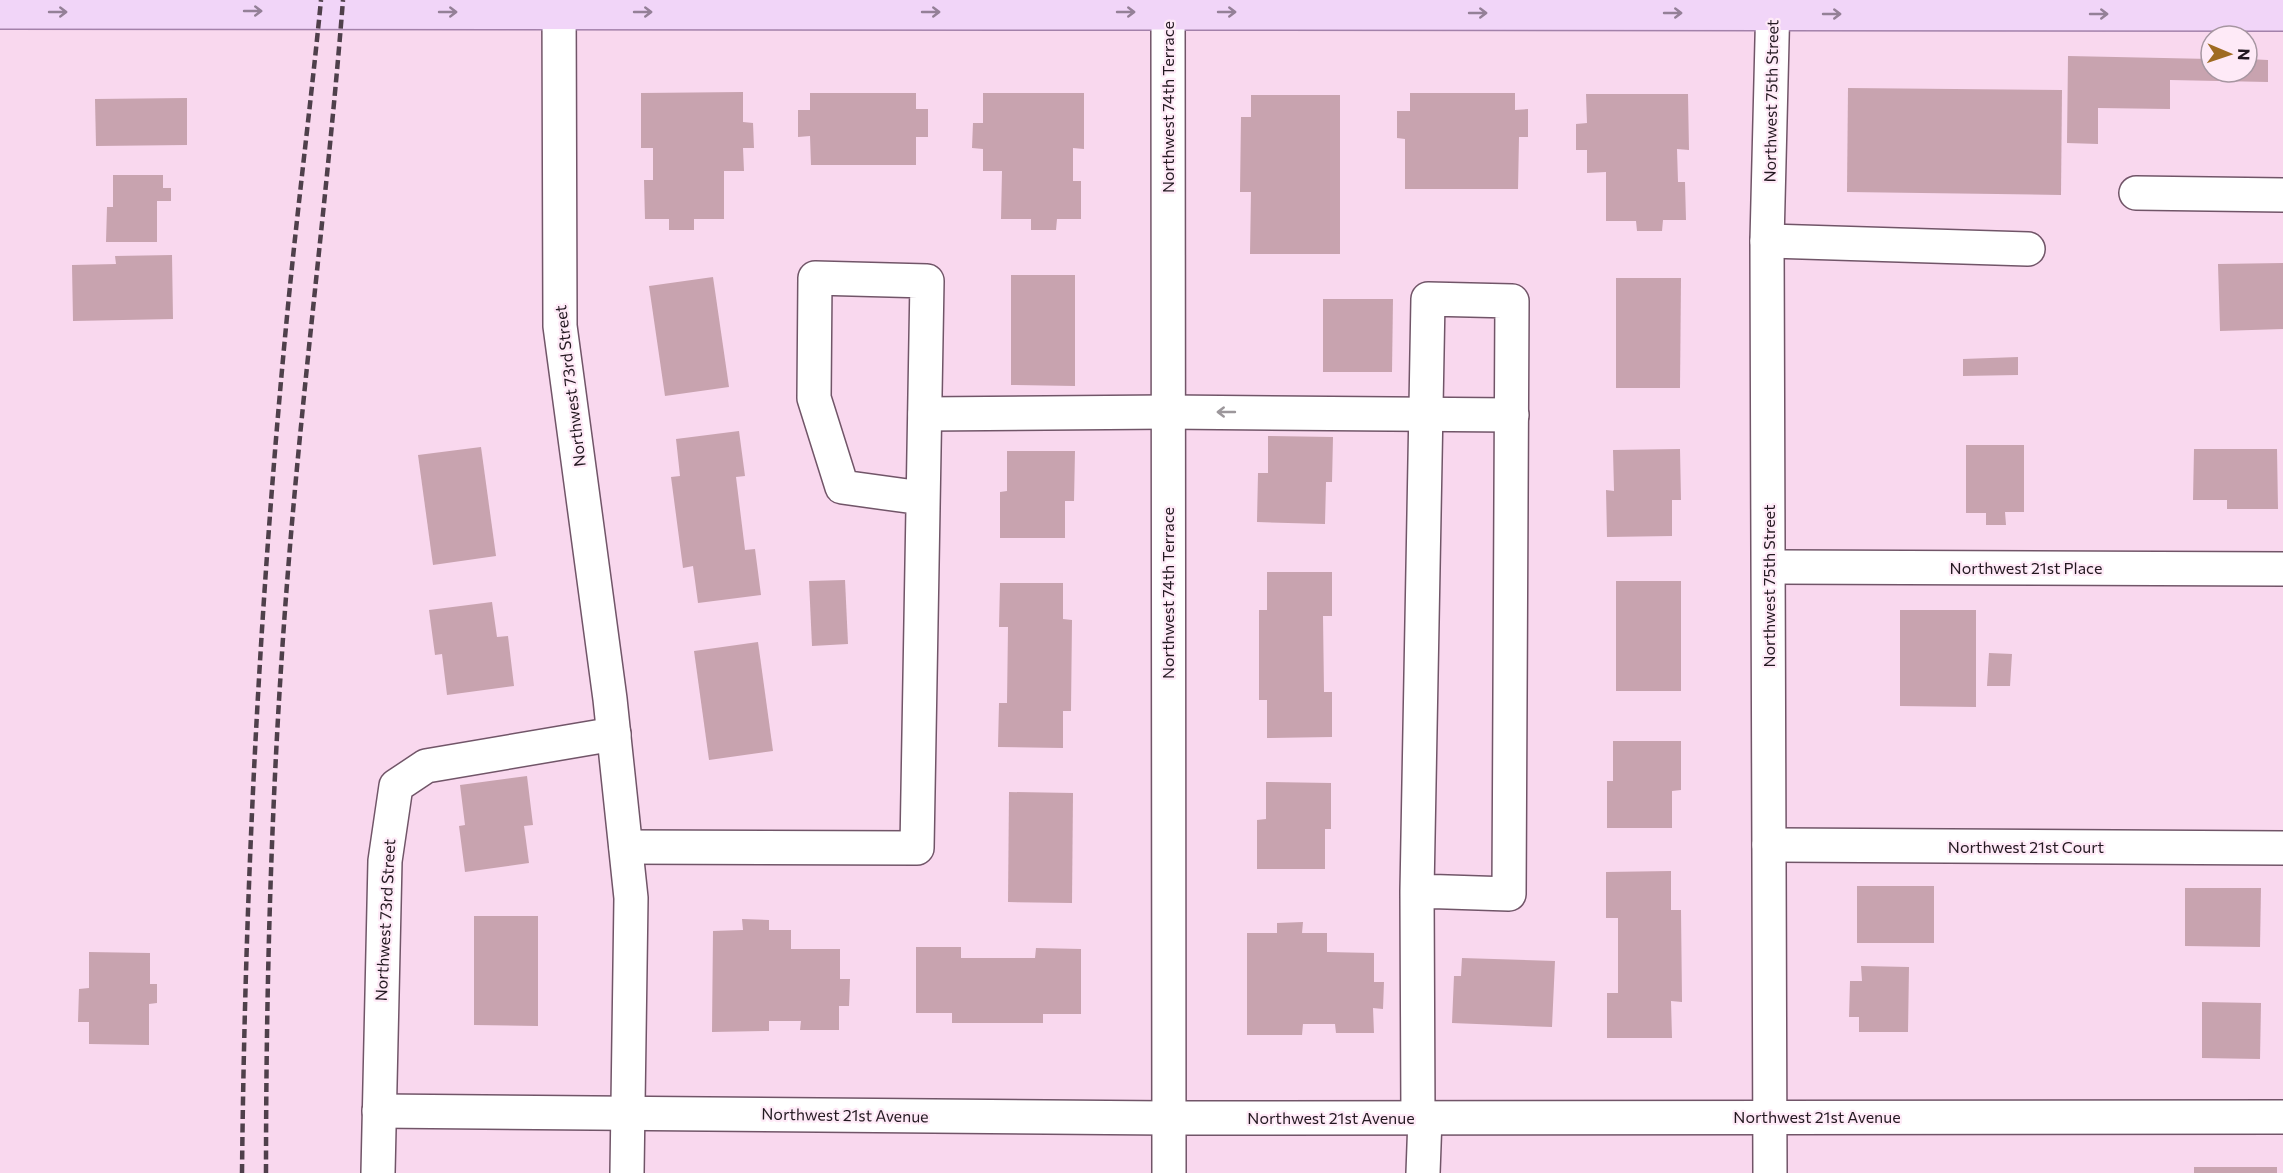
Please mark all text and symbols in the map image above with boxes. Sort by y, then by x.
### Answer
one-way arrow [243,5,263,17]
one-way arrow [48,6,68,18]
one-way arrow [438,6,458,18]
one-way arrow [633,6,653,18]
one-way arrow [920,6,940,18]
one-way arrow [1115,6,1135,18]
one-way arrow [1216,6,1236,18]
one-way arrow [1468,7,1488,19]
one-way arrow [1663,7,1683,19]
one-way arrow [1822,8,1842,20]
one-way arrow [2088,8,2108,20]
street label: Northwest 75th Street [1760,19,1781,183]
street label: Northwest 74th Terrace [1158,21,1177,193]
north arrow [2199,24,2259,84]
text: N [2235,48,2254,61]
street label: Northwest 73rd Street [550,304,589,468]
one-way arrow [1216,406,1236,418]
street label: Northwest 75th Street [1759,504,1778,668]
street label: Northwest 74th Terrace [1158,507,1177,679]
street label: Northwest 21st Place [1950,558,2102,577]
street label: Northwest 21st Court [1948,837,2105,856]
street label: Northwest 73rd Street [371,838,398,1002]
street label: Northwest 21st Avenue [761,1104,929,1125]
street label: Northwest 21st Avenue [1733,1107,1901,1126]
street label: Northwest 21st Avenue [1247,1108,1415,1127]

